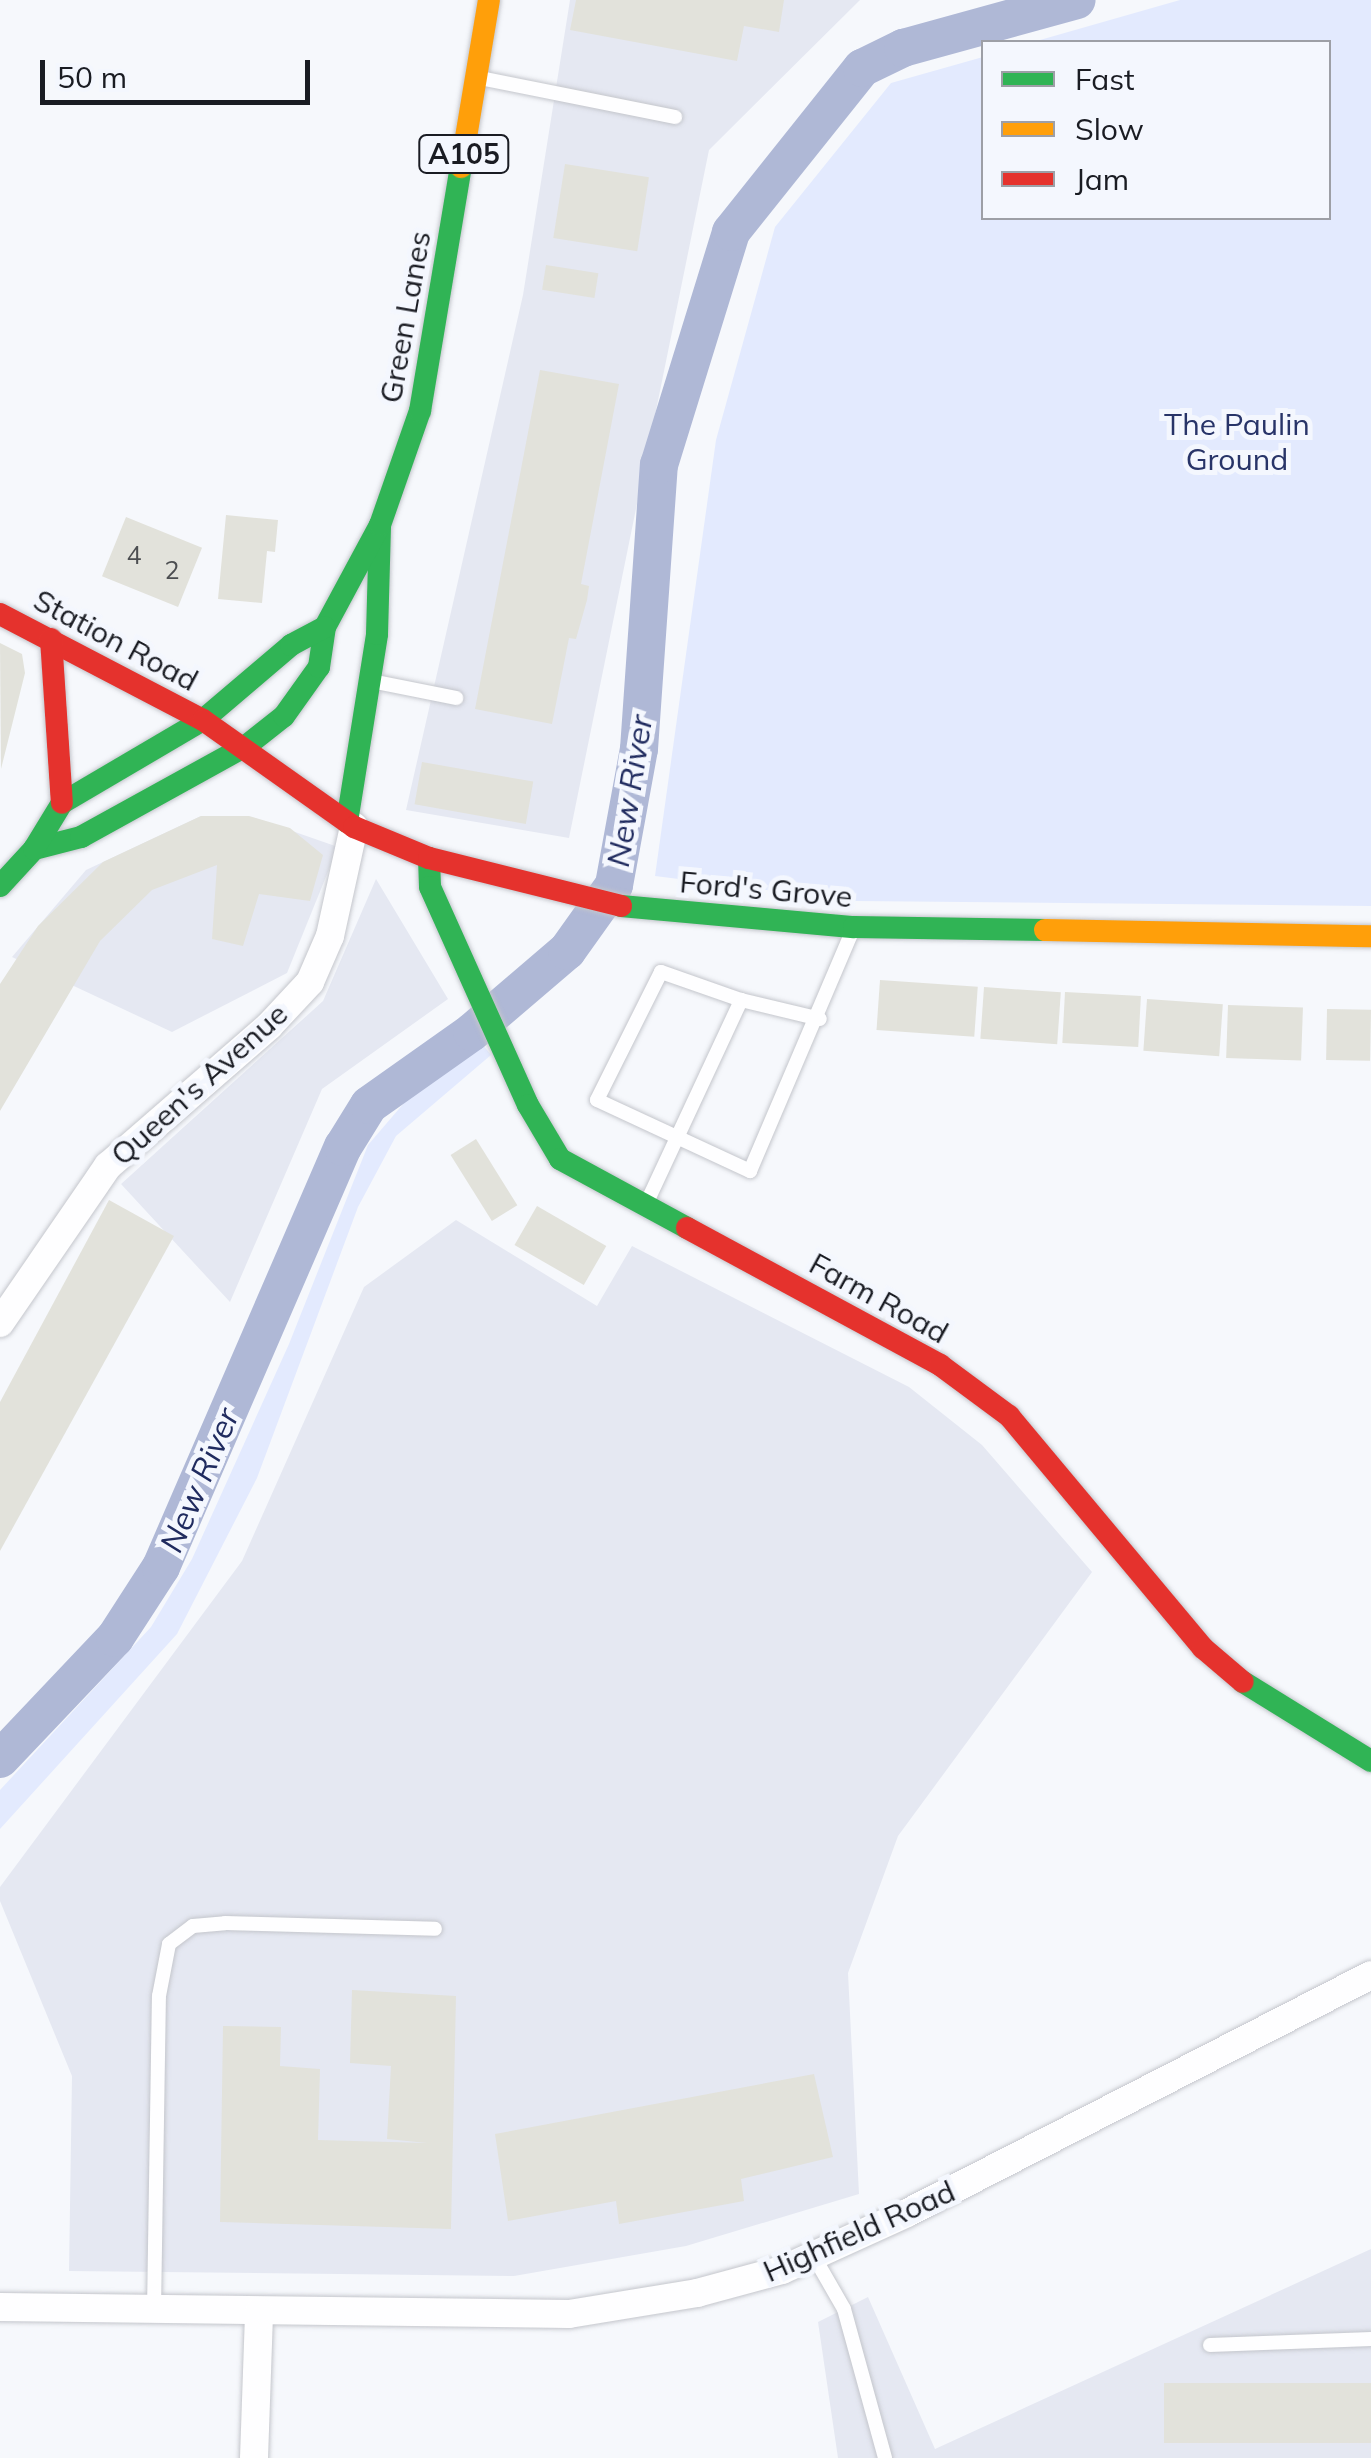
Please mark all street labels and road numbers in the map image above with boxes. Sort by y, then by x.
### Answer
road number: A105 [416,131,512,177]
street label: Green Lanes [372,228,438,406]
street label: Station Road [28,582,204,698]
street label: Ford's Grove [678,864,854,914]
street label: Queen's Avenue [104,996,294,1172]
street label: Farm Road [803,1245,955,1351]
street label: Highfield Road [758,2173,960,2289]

